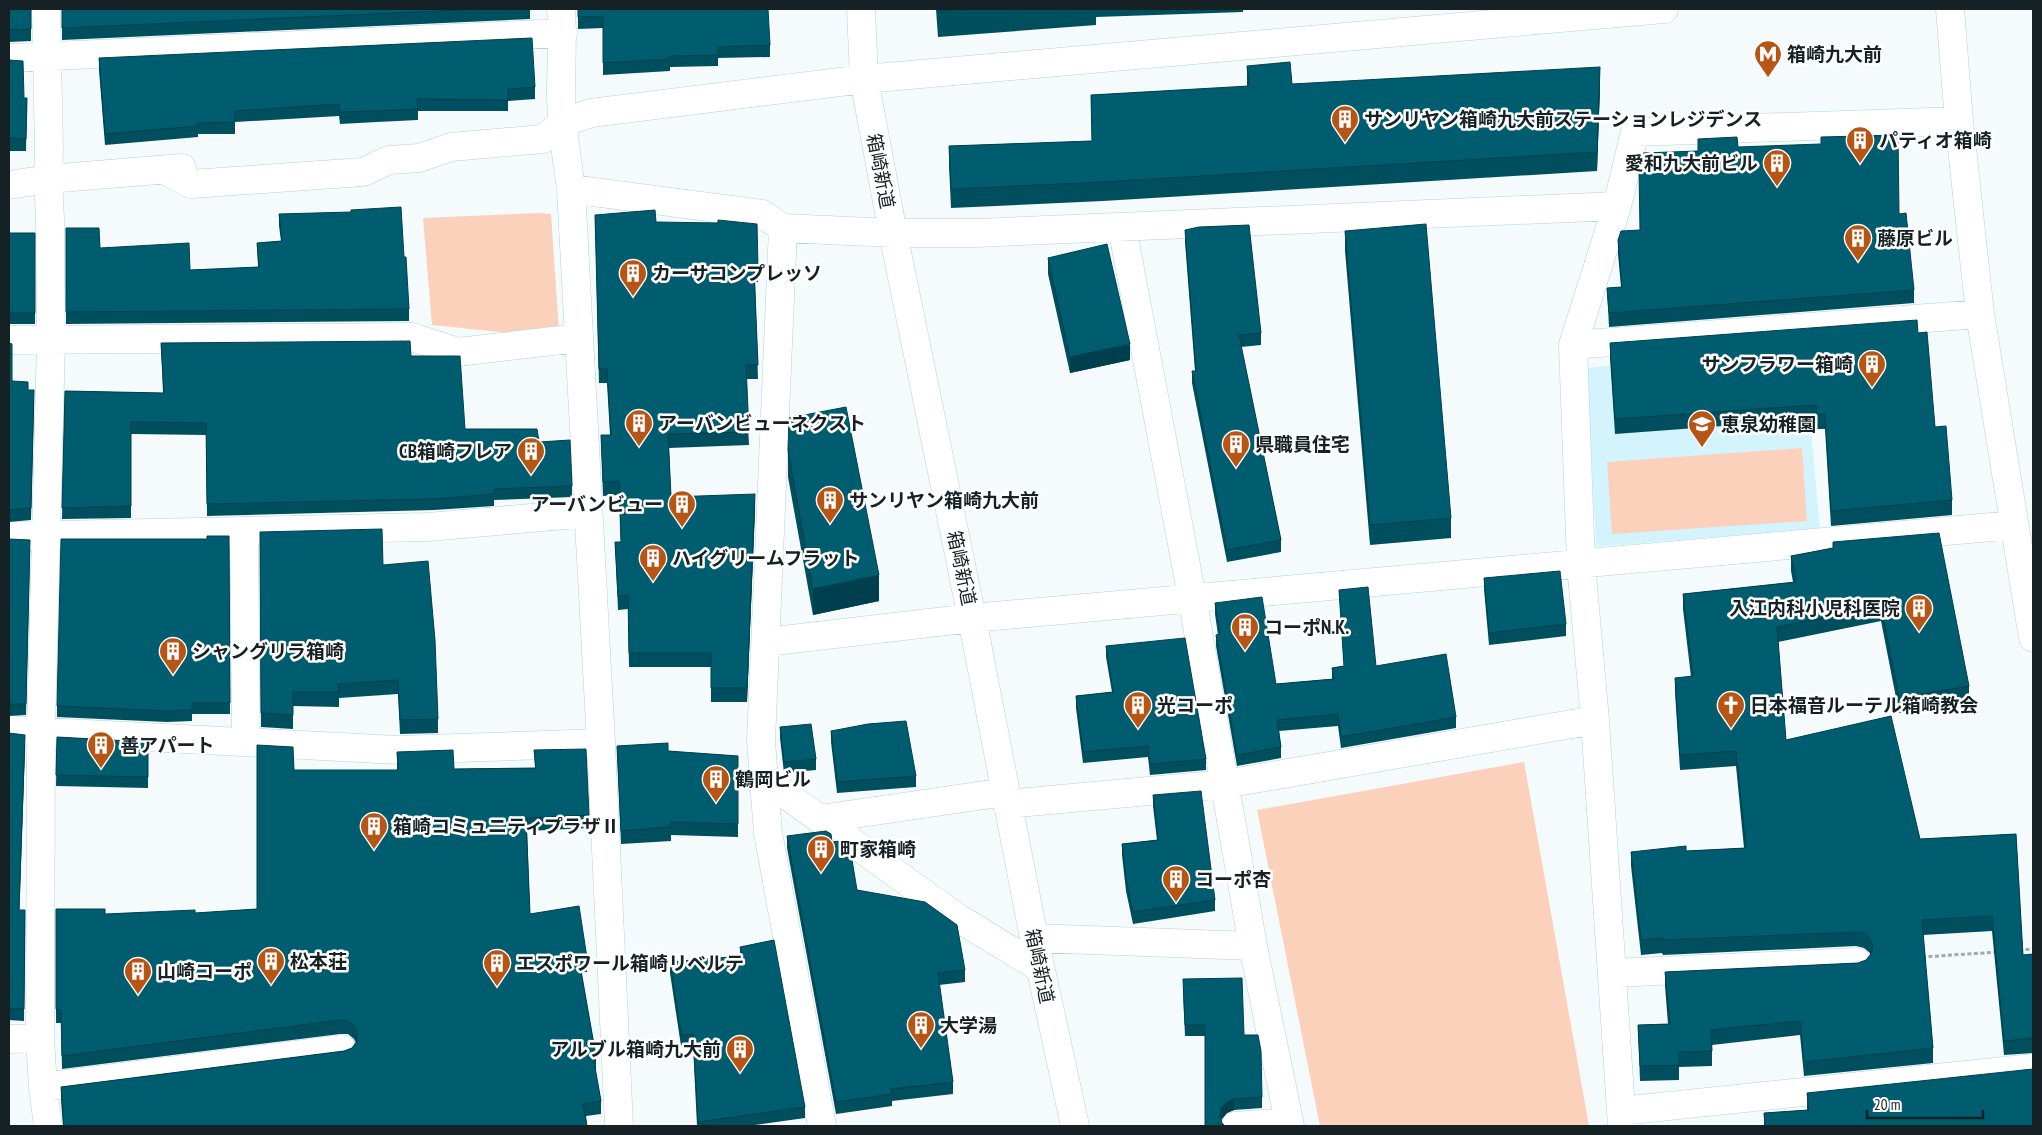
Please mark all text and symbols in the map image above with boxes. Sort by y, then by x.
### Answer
metro station icon: 箱崎九大前 [1753,39,1783,78]
place label: 箱崎九大前 [1787,42,1882,66]
building icon: サンリヤン箱崎九大前ステーションレジデンス [1330,104,1360,143]
place label: サンリヤン箱崎九大前ステーションレジデンス [1364,107,1762,131]
building icon: パティオ箱崎 [1845,125,1875,164]
place label: パティオ箱崎 [1879,128,1992,152]
street label: 箱崎新道 [862,131,900,211]
building icon: 愛和九大前ビル [1762,148,1792,187]
place label: 愛和九大前ビル [1625,151,1758,175]
building icon: 藤原ビル [1843,223,1873,262]
place label: 藤原ビル [1877,226,1953,250]
building icon: カーサコンプレッソ [618,258,648,297]
place label: カーサコンプレッソ [652,261,822,285]
building icon: サンフラワー箱崎 [1857,349,1887,388]
place label: サンフラワー箱崎 [1702,352,1853,376]
building icon: アーバンビューネクスト [624,408,654,447]
school or university icon: 恵泉幼稚園 [1687,409,1717,448]
place label: アーバンビューネクスト [658,411,866,435]
place label: 恵泉幼稚園 [1721,412,1816,436]
building icon: 県職員住宅 [1221,429,1251,468]
place label: 県職員住宅 [1255,432,1350,456]
building icon: CB箱崎フレア [516,436,546,475]
place label: CB箱崎フレア [399,439,512,463]
building icon: サンリヤン箱崎九大前 [815,485,845,524]
place label: サンリヤン箱崎九大前 [849,488,1039,512]
building icon: アーバンビュー [667,489,697,528]
place label: アーバンビュー [530,492,663,516]
street label: 箱崎新道 [942,528,982,608]
building icon: ハイグリームフラット [638,543,668,582]
place label: ハイグリームフラット [672,546,860,570]
building icon: 入江内科小児科医院 [1904,593,1934,632]
place label: 入江内科小児科医院 [1729,596,1900,620]
building icon: コーポN.K. [1230,612,1260,651]
place label: コーポN.K. [1264,615,1349,639]
building icon: シャングリラ箱崎 [158,636,188,675]
place label: シャングリラ箱崎 [192,639,344,663]
building icon: 光コーポ [1123,690,1153,729]
church icon: 日本福音ルーテル箱崎教会 [1716,690,1746,729]
place label: 光コーポ [1157,693,1233,717]
place label: 日本福音ルーテル箱崎教会 [1750,693,1978,717]
building icon: 善アパート [86,730,116,769]
place label: 善アパート [120,733,215,757]
building icon: 鶴岡ビル [701,764,731,803]
place label: 鶴岡ビル [735,767,811,791]
building icon: 箱崎コミュニティプラザⅡ [359,811,389,850]
place label: 箱崎コミュニティプラザⅡ [393,814,620,838]
building icon: 町家箱崎 [806,834,836,873]
place label: 町家箱崎 [840,837,916,861]
building icon: コーポ杏 [1161,864,1191,903]
place label: コーポ杏 [1195,867,1271,891]
street label: 箱崎新道 [1020,926,1060,1006]
building icon: 松本荘 [256,946,286,985]
building icon: エスポワール箱崎リベルテ [482,948,512,987]
place label: 松本荘 [290,949,347,973]
place label: エスポワール箱崎リベルテ [516,951,744,975]
building icon: 山崎コーポ [123,956,153,995]
place label: 山崎コーポ [157,959,252,983]
building icon: 大学湯 [906,1010,936,1049]
place label: 大学湯 [940,1013,997,1037]
building icon: アルブル箱崎九大前 [725,1034,755,1073]
place label: アルブル箱崎九大前 [550,1037,721,1061]
scale bar [1867,1088,1983,1120]
text: 20 m [1874,1095,1900,1114]

